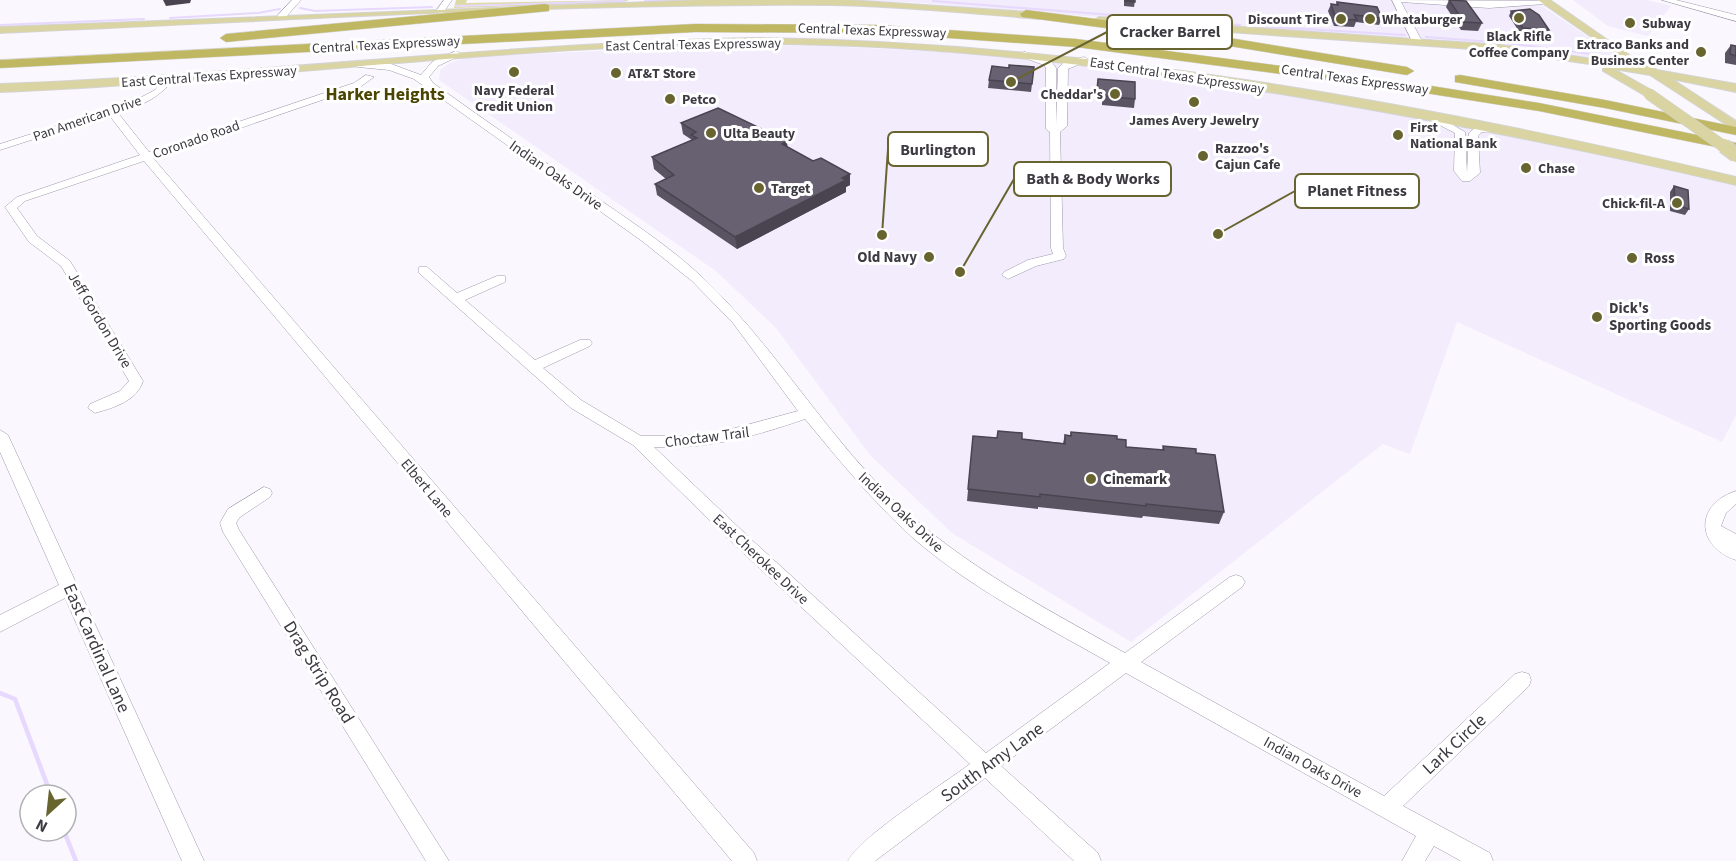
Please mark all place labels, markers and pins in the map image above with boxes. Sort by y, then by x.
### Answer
place label: Discount Tire [1248,10,1329,30]
place label: Whataburger [1382,10,1463,30]
marker: Black Rifle Coffee Company [1512,11,1526,25]
marker: Discount Tire [1334,12,1348,26]
marker: Whataburger [1363,12,1377,26]
place label: Subway [1642,14,1692,34]
callout: Cracker Barrel [1107,15,1232,49]
marker: Subway [1623,16,1637,30]
place label: Black Rifle Coffee Company [1469,27,1570,63]
place label: Extraco Banks and Business Center [1577,35,1689,71]
marker: Extraco Banks and Business Center [1694,45,1708,59]
place label: AT&T Store [627,64,696,84]
marker: Navy Federal Credit Union [507,65,521,79]
marker: AT&T Store [609,66,623,80]
place label: Navy Federal Credit Union [474,81,554,117]
place label: Cheddar's [1040,85,1103,105]
marker: Cheddar's [1108,87,1122,101]
place label: Petco [682,90,716,110]
marker: Petco [663,92,677,106]
marker: James Avery Jewelry [1187,95,1201,109]
place label: James Avery Jewelry [1129,111,1260,131]
place label: First National Bank [1410,118,1497,154]
place label: Ulta Beauty [723,124,796,144]
marker: Ulta Beauty [704,126,718,140]
marker: First National Bank [1391,128,1405,142]
callout: Burlington [888,132,988,166]
place label: Razzoo's Cajun Cafe [1215,139,1281,175]
marker: Razzoo's Cajun Cafe [1196,149,1210,163]
place label: Chase [1538,159,1575,179]
marker: Chase [1519,161,1533,175]
callout: Bath & Body Works [1014,162,1171,196]
callout: Planet Fitness [1295,174,1419,208]
place label: Target [771,179,811,199]
marker: Target [752,181,766,195]
place label: Chick-fil-A [1602,194,1666,214]
marker: Chick-fil-A [1670,196,1684,210]
place label: Old Navy [857,247,917,268]
place label: Ross [1644,248,1675,269]
marker: Old Navy [922,250,936,264]
marker: Ross [1625,251,1639,265]
place label: Dick's Sporting Goods [1609,298,1712,336]
marker: Dick's Sporting Goods [1590,310,1604,324]
place label: Cinemark [1103,469,1168,490]
marker: Cinemark [1084,472,1098,486]

